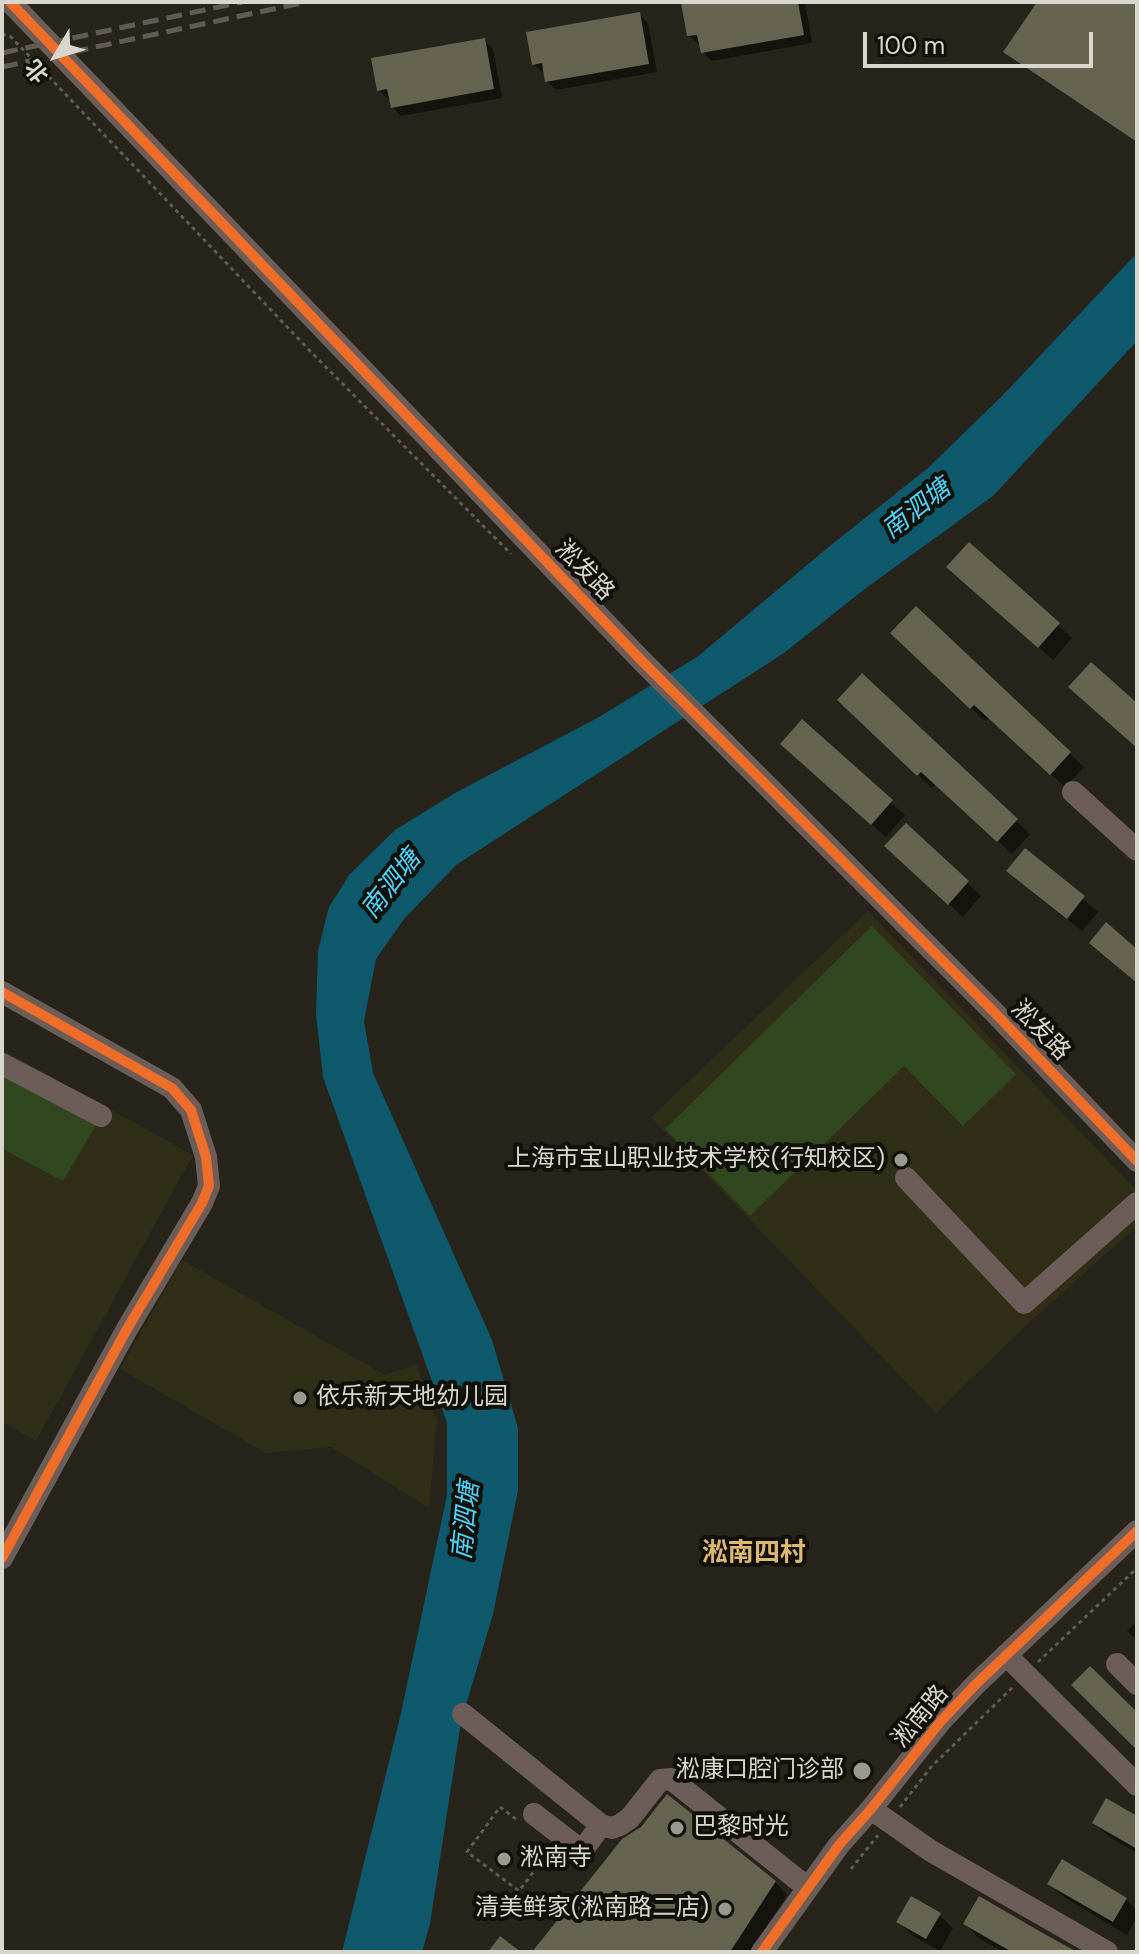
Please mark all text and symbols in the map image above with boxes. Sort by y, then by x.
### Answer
north arrow [16,16,96,96]
scale bar [867,16,1097,66]
text: 100 m [877,30,945,61]
text: 北 [18,53,55,89]
water label: 南泗塘 [877,474,957,546]
street label: 淞发路 [549,535,619,607]
water label: 南泗塘 [356,845,428,925]
street label: 淞发路 [1005,995,1075,1067]
place label: 上海市宝山职业技术学校(行知校区) [507,1146,885,1174]
marker: 上海市宝山职业技术学校(行知校区) [892,1151,910,1169]
place label: 依乐新天地幼儿园 [316,1384,508,1412]
marker: 依乐新天地幼儿园 [291,1389,309,1407]
water label: 南泗塘 [447,1481,487,1561]
district label: 淞南四村 [702,1538,806,1570]
street label: 淞南路 [887,1680,955,1754]
place label: 淞康口腔门诊部 [676,1757,844,1785]
marker: 淞康口腔门诊部 [851,1760,873,1782]
place label: 巴黎时光 [693,1814,789,1842]
marker: 巴黎时光 [668,1819,686,1837]
place label: 淞南寺 [520,1845,592,1873]
marker: 淞南寺 [495,1850,513,1868]
place label: 清美鲜家(淞南路二店) [475,1895,709,1923]
marker: 清美鲜家(淞南路二店) [716,1900,734,1918]

